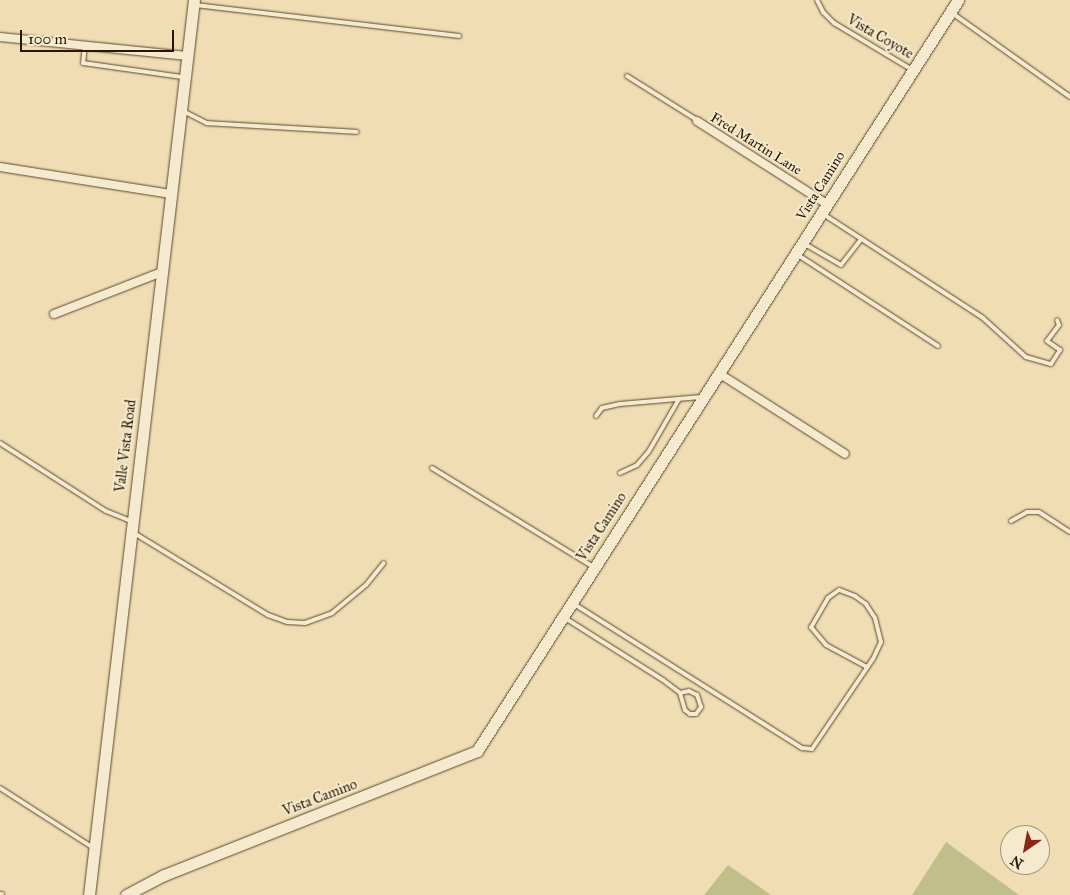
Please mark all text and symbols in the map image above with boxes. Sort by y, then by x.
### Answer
street label: Vista Coyote [844,11,916,63]
scale bar [22,20,176,52]
text: 100 m [28,30,67,48]
street label: Fred Martin Lane [707,109,805,179]
street label: Vista Camino [793,148,849,224]
street label: Valle Vista Road [112,399,140,493]
street label: Vista Camino [574,490,630,564]
street label: Vista Camino [280,776,360,820]
north arrow [1000,825,1050,875]
text: N [1007,852,1027,873]

